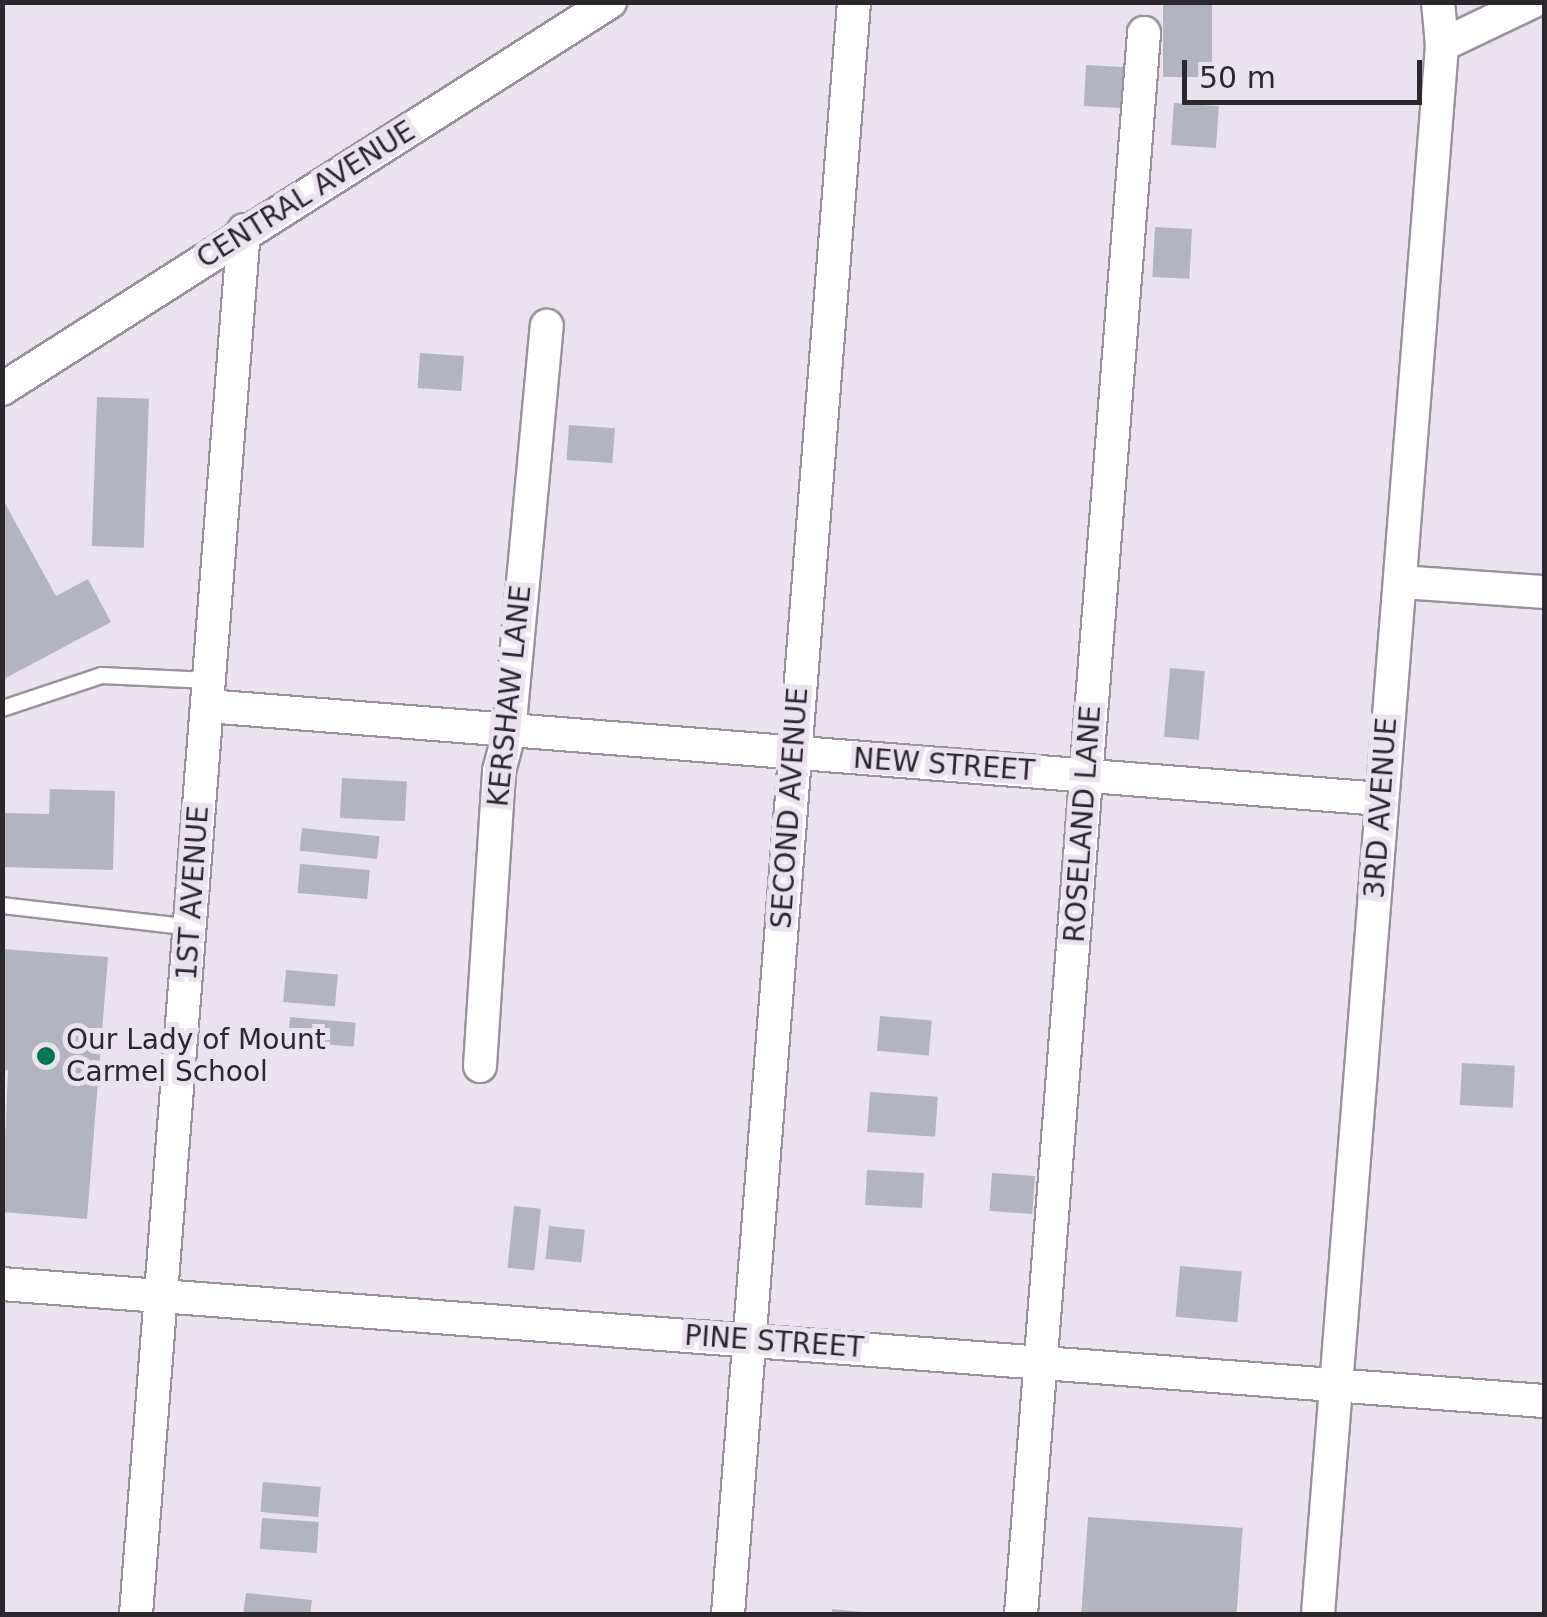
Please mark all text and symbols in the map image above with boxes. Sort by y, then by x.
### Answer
scale bar [1187,40,1427,102]
text: 50 m [1199,60,1276,95]
street label: CENTRAL AVENUE [191,114,421,276]
street label: KERSHAW LANE [482,584,538,808]
street label: SECOND AVENUE [765,686,815,930]
street label: ROSELAND LANE [1058,704,1108,944]
street label: 3RD AVENUE [1358,717,1404,899]
street label: NEW STREET [852,742,1036,788]
street label: 1ST AVENUE [170,805,216,981]
place label: Our Lady of Mount Carmel School [66,1023,326,1089]
marker: Our Lady of Mount Carmel School [35,1045,57,1067]
street label: PINE STREET [683,1319,865,1365]

